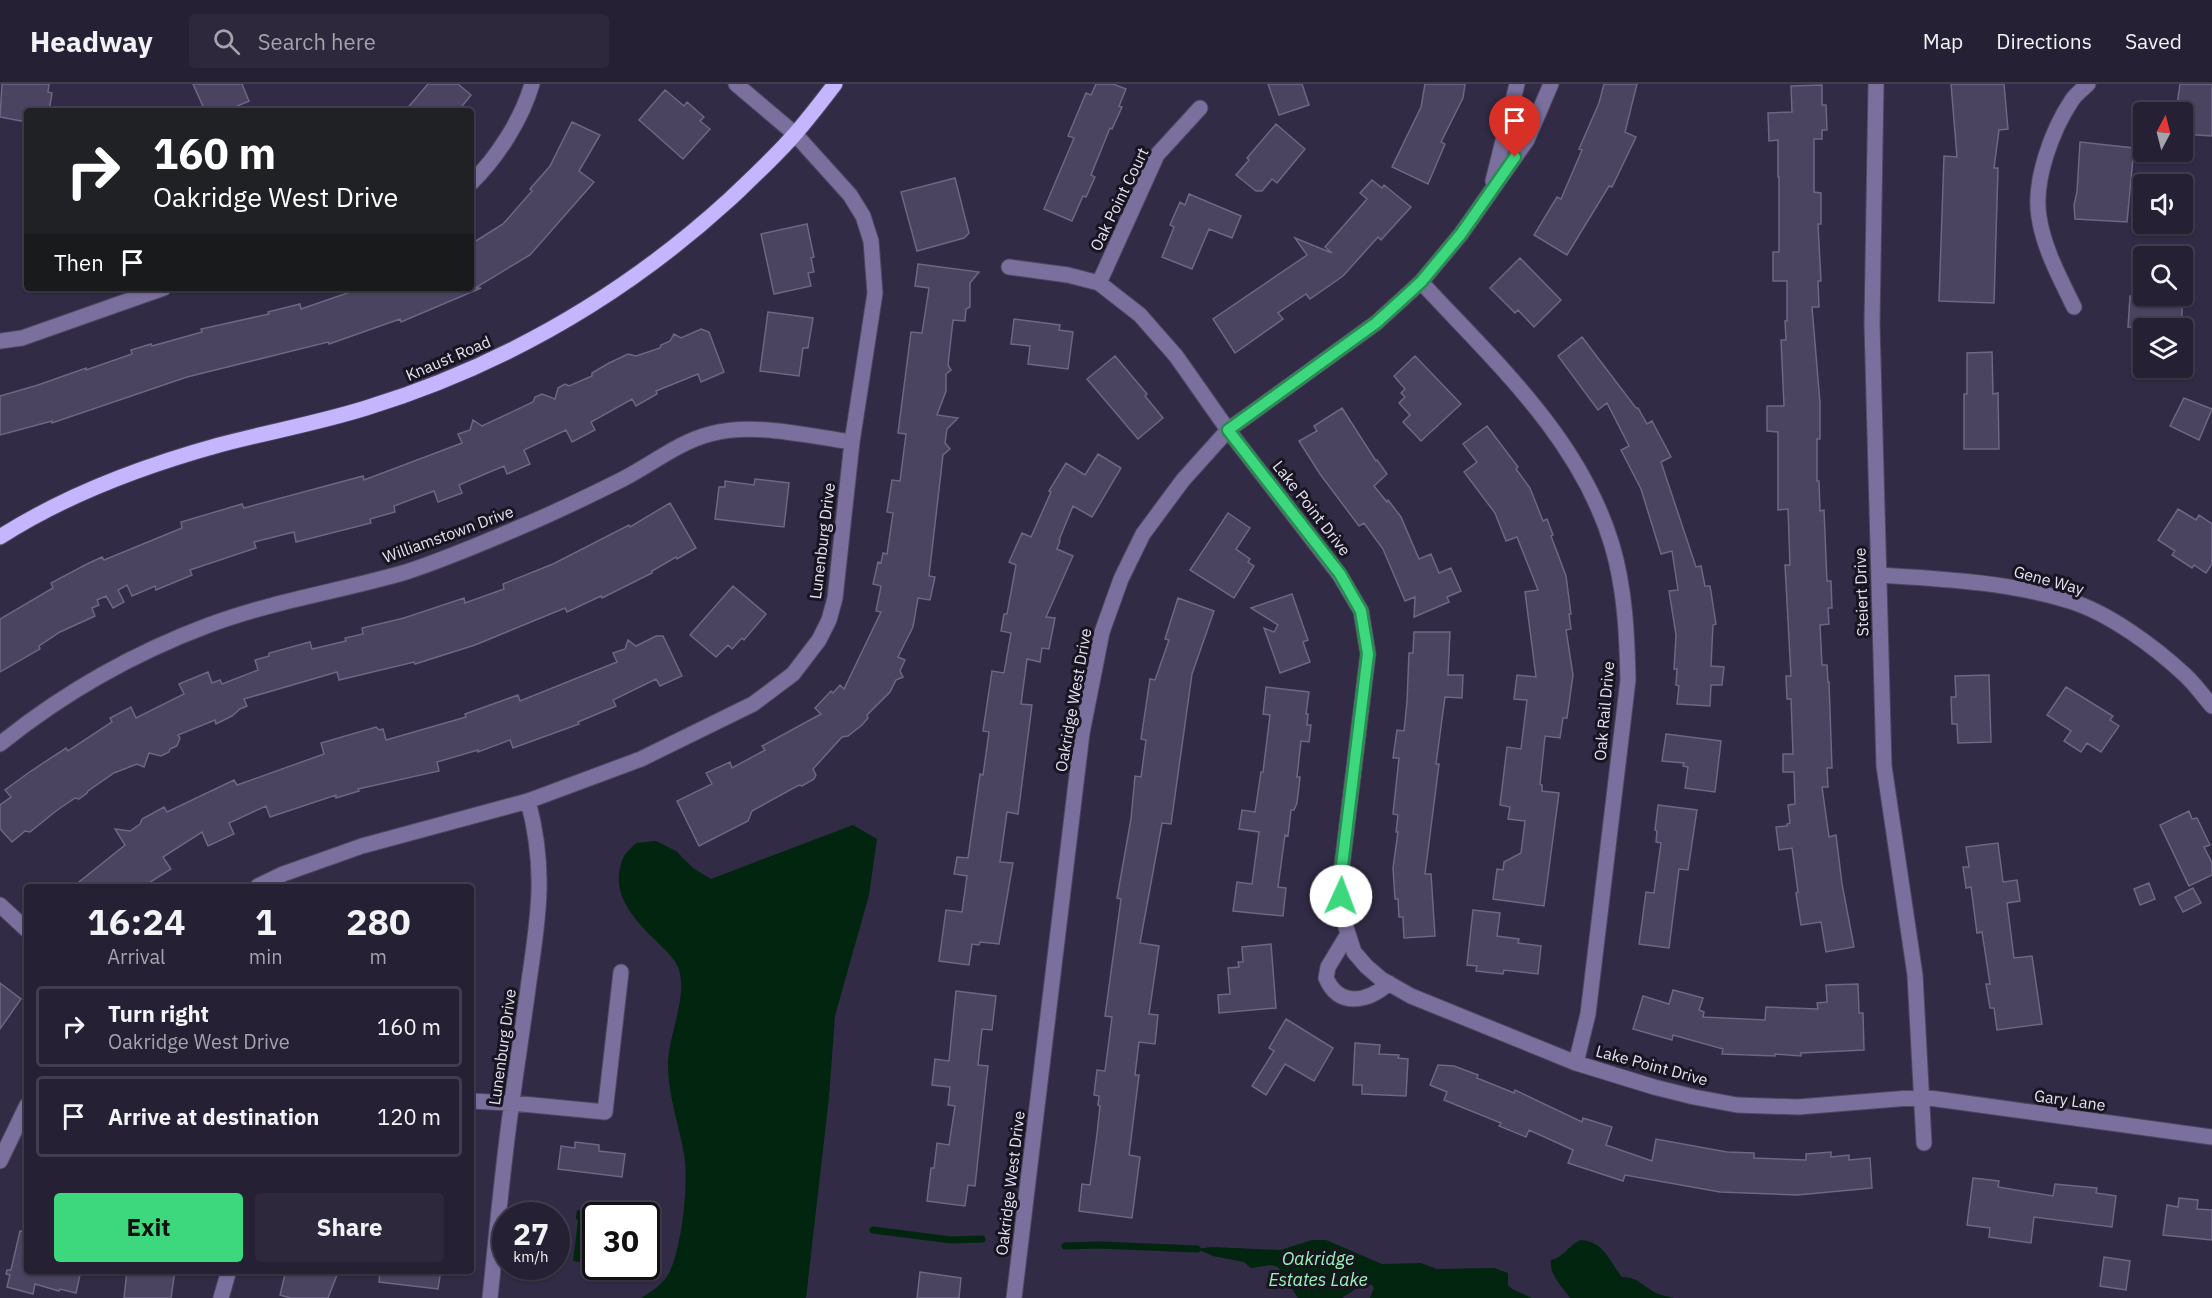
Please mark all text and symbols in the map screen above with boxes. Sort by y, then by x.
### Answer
search box [189,14,609,68]
text: Headway [30,23,153,60]
icon: search [210,25,243,58]
text: Search here [258,27,376,56]
text: Map [1923,27,1963,55]
text: Directions [1996,27,2092,55]
text: Saved [2125,27,2182,55]
pin [1489,95,1540,157]
north arrow [2133,102,2193,162]
map controls [2133,102,2193,378]
icon: arrive [1498,104,1531,137]
text: 160 m [153,126,276,181]
icon: right [54,132,132,210]
street label: Oak Point Court [1085,144,1153,254]
button: sound [2133,174,2193,234]
text: Oakridge West Drive [153,179,398,214]
icon: arrive [116,246,149,279]
button: search [2133,246,2193,306]
text: Then [54,248,104,277]
button: layers [2133,318,2193,378]
street label: Knaust Road [402,331,494,385]
street label: Lake Point Drive [1269,456,1355,560]
street label: Lunenburg Drive [805,481,839,600]
street label: Williamstown Drive [380,501,516,567]
street label: Steiert Drive [1849,547,1873,637]
street label: Gene Way [2012,561,2086,599]
street label: Oakridge West Drive [1051,626,1096,773]
street label: Oak Rail Drive [1590,660,1618,762]
position arrow [1309,864,1373,928]
text: 16:24 [87,898,186,945]
text: 1 [255,898,277,945]
text: 280 [346,898,411,945]
text: Arrival [107,943,166,970]
text: min [249,943,283,970]
text: m [370,943,387,970]
street label: Lunenburg Drive [484,987,520,1106]
text: Turn right [108,999,209,1028]
icon: right [57,1010,90,1043]
text: 160 m [377,1012,441,1041]
text: Oakridge West Drive [108,1028,290,1055]
street label: Lake Point Drive [1594,1040,1710,1090]
street label: Gary Lane [2033,1085,2107,1115]
icon: arrive [57,1100,90,1133]
text: Arrive at destination [108,1102,319,1131]
text: 120 m [377,1102,441,1131]
street label: Oakridge West Drive [991,1109,1029,1256]
button: Exit [54,1193,243,1262]
button: Share [255,1193,444,1262]
speed limit sign: 30 [582,1202,660,1280]
text: 27 [513,1214,549,1253]
text: km/h [513,1247,549,1266]
water label: Oakridge Estates Lake [1268,1247,1368,1291]

